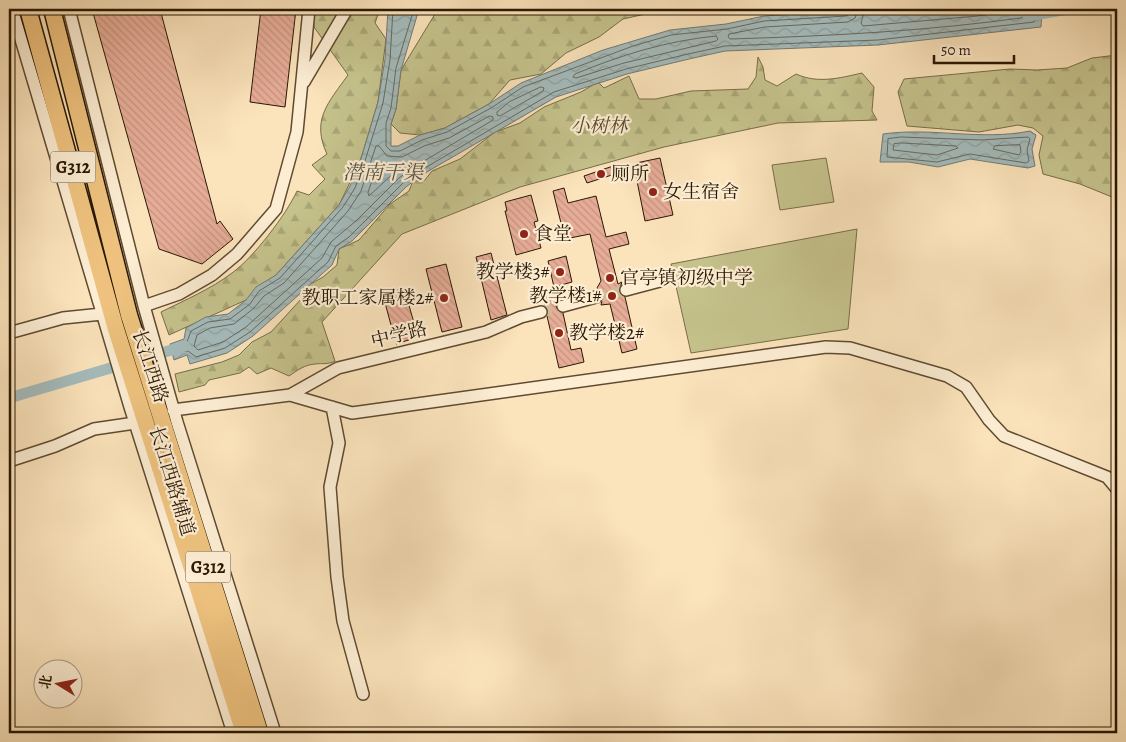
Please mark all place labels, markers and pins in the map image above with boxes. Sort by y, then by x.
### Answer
place label: 厕所 [611,161,649,187]
marker: 厕所 [595,168,607,180]
place label: 女生宿舍 [663,179,739,205]
marker: 女生宿舍 [647,186,659,198]
place label: 食堂 [534,221,572,247]
marker: 食堂 [518,228,530,240]
place label: 教学楼3# [476,259,551,285]
place label: 官亭镇初级中学 [620,265,753,291]
marker: 教学楼3# [554,266,566,278]
marker: 官亭镇初级中学 [604,272,616,284]
place label: 教学楼1# [529,283,603,309]
place label: 教职工家属楼2# [302,285,435,311]
marker: 教学楼1# [606,290,618,302]
marker: 教职工家属楼2# [438,292,450,304]
place label: 教学楼2# [569,320,645,346]
marker: 教学楼2# [553,327,565,339]

